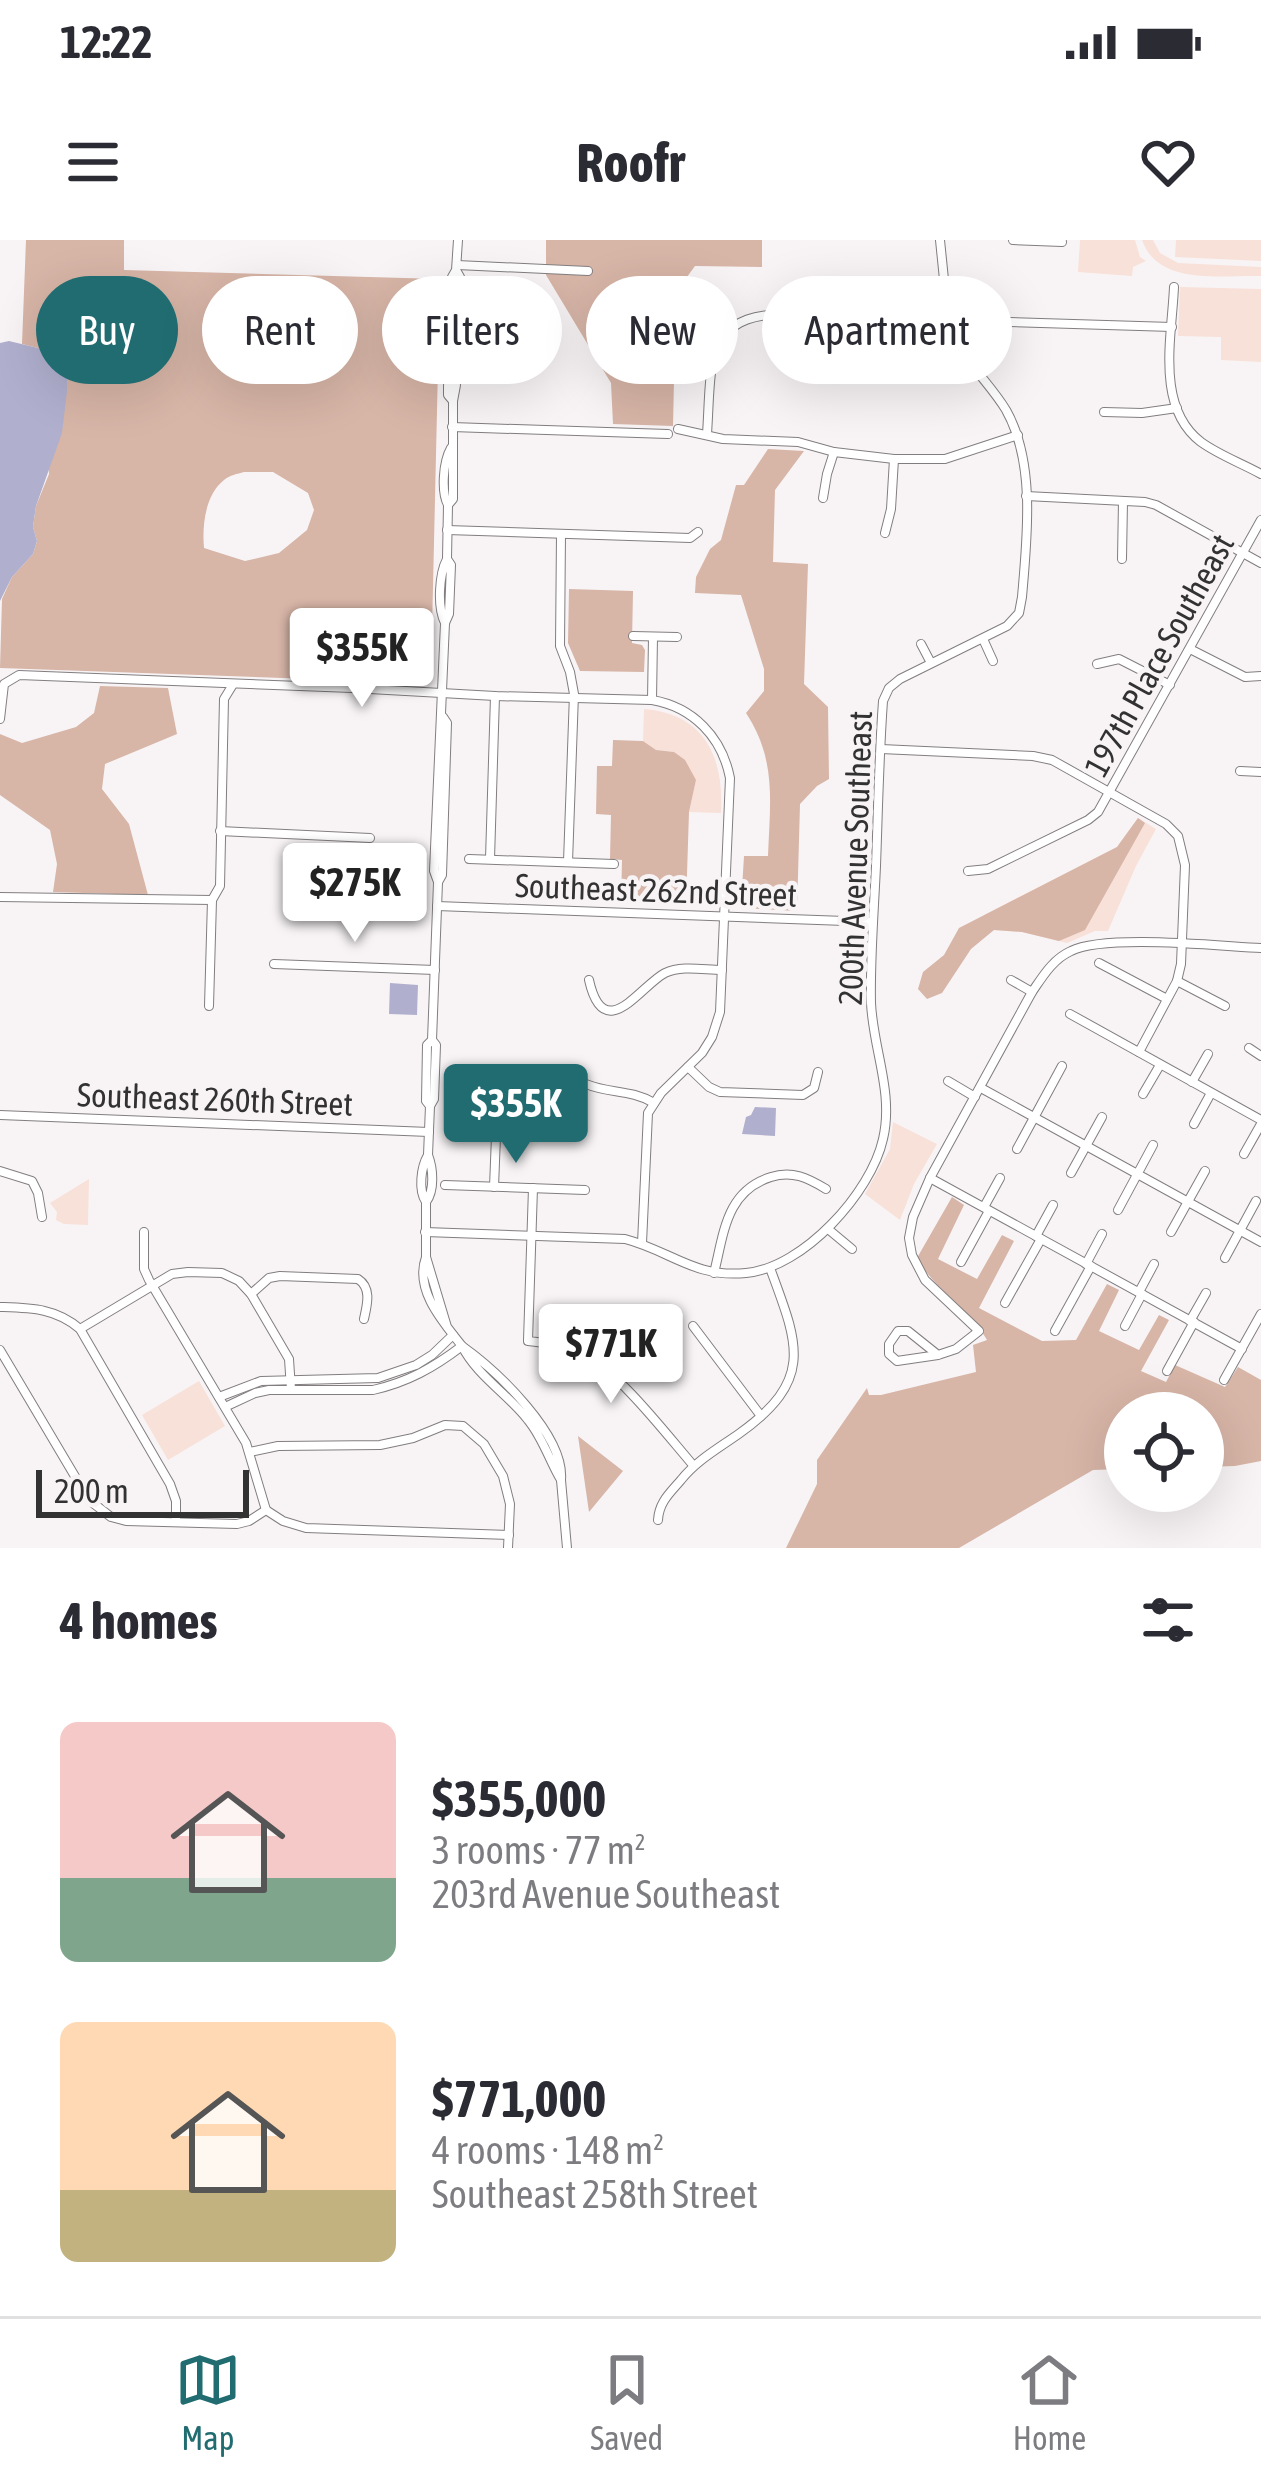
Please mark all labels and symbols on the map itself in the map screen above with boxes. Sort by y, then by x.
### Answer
street label: 197th Place Southeast [1077,527,1241,783]
pin: $355K [278,608,446,710]
street label: 200th Avenue Southeast [831,710,879,1006]
pin: $275K [271,843,439,945]
street label: Southeast 262nd Street [514,866,798,914]
pin: $355K [432,1064,600,1166]
street label: Southeast 260th Street [77,1075,353,1123]
pin: $771K [527,1304,695,1406]
scale bar [36,1464,249,1517]

